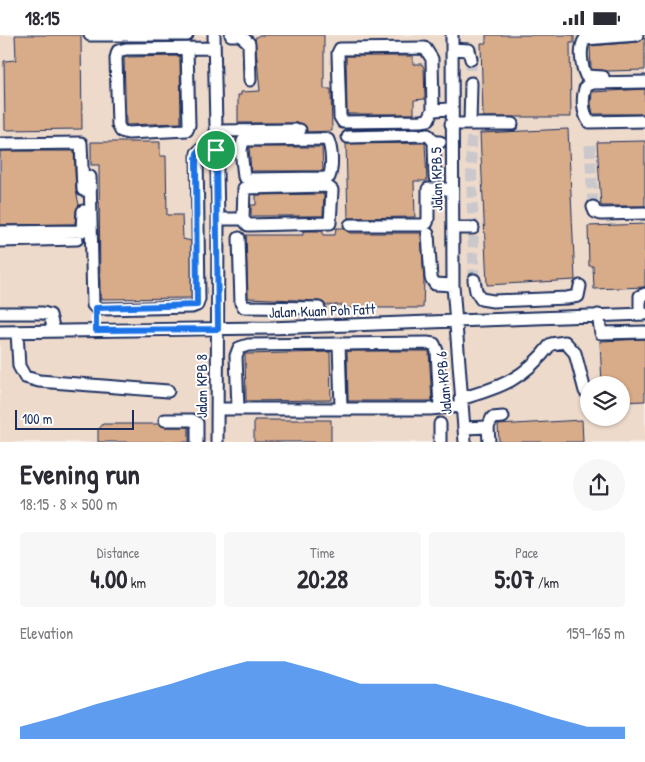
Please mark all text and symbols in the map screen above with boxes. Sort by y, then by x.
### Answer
text: 18:15 [25,5,59,31]
pin [195,129,237,171]
icon: arrive [202,136,230,164]
street label: Jalan KPB 5 [425,146,448,211]
street label: Jalan Kuan Poh Fatt [268,298,376,323]
street label: Jalan KPB 6 [430,350,457,416]
street label: Jalan KPB 8 [191,354,212,418]
map controls [580,376,630,426]
button: layers [580,376,630,426]
scale bar [15,407,134,430]
text: 100 m [22,409,52,428]
text: Evening run [20,455,140,493]
button: share [573,459,625,511]
text: 18:15 · 8 × 500 m [20,493,117,515]
text: Distance [97,543,140,562]
text: Time [310,543,335,562]
text: Pace [515,543,538,562]
text: 4.00 [90,562,127,596]
text: 20:28 [297,562,348,596]
text: 5:07 [495,562,535,596]
text: km [127,573,146,592]
text: /km [535,573,559,592]
text: Elevation [20,622,73,644]
text: 159–165 m [566,622,625,644]

